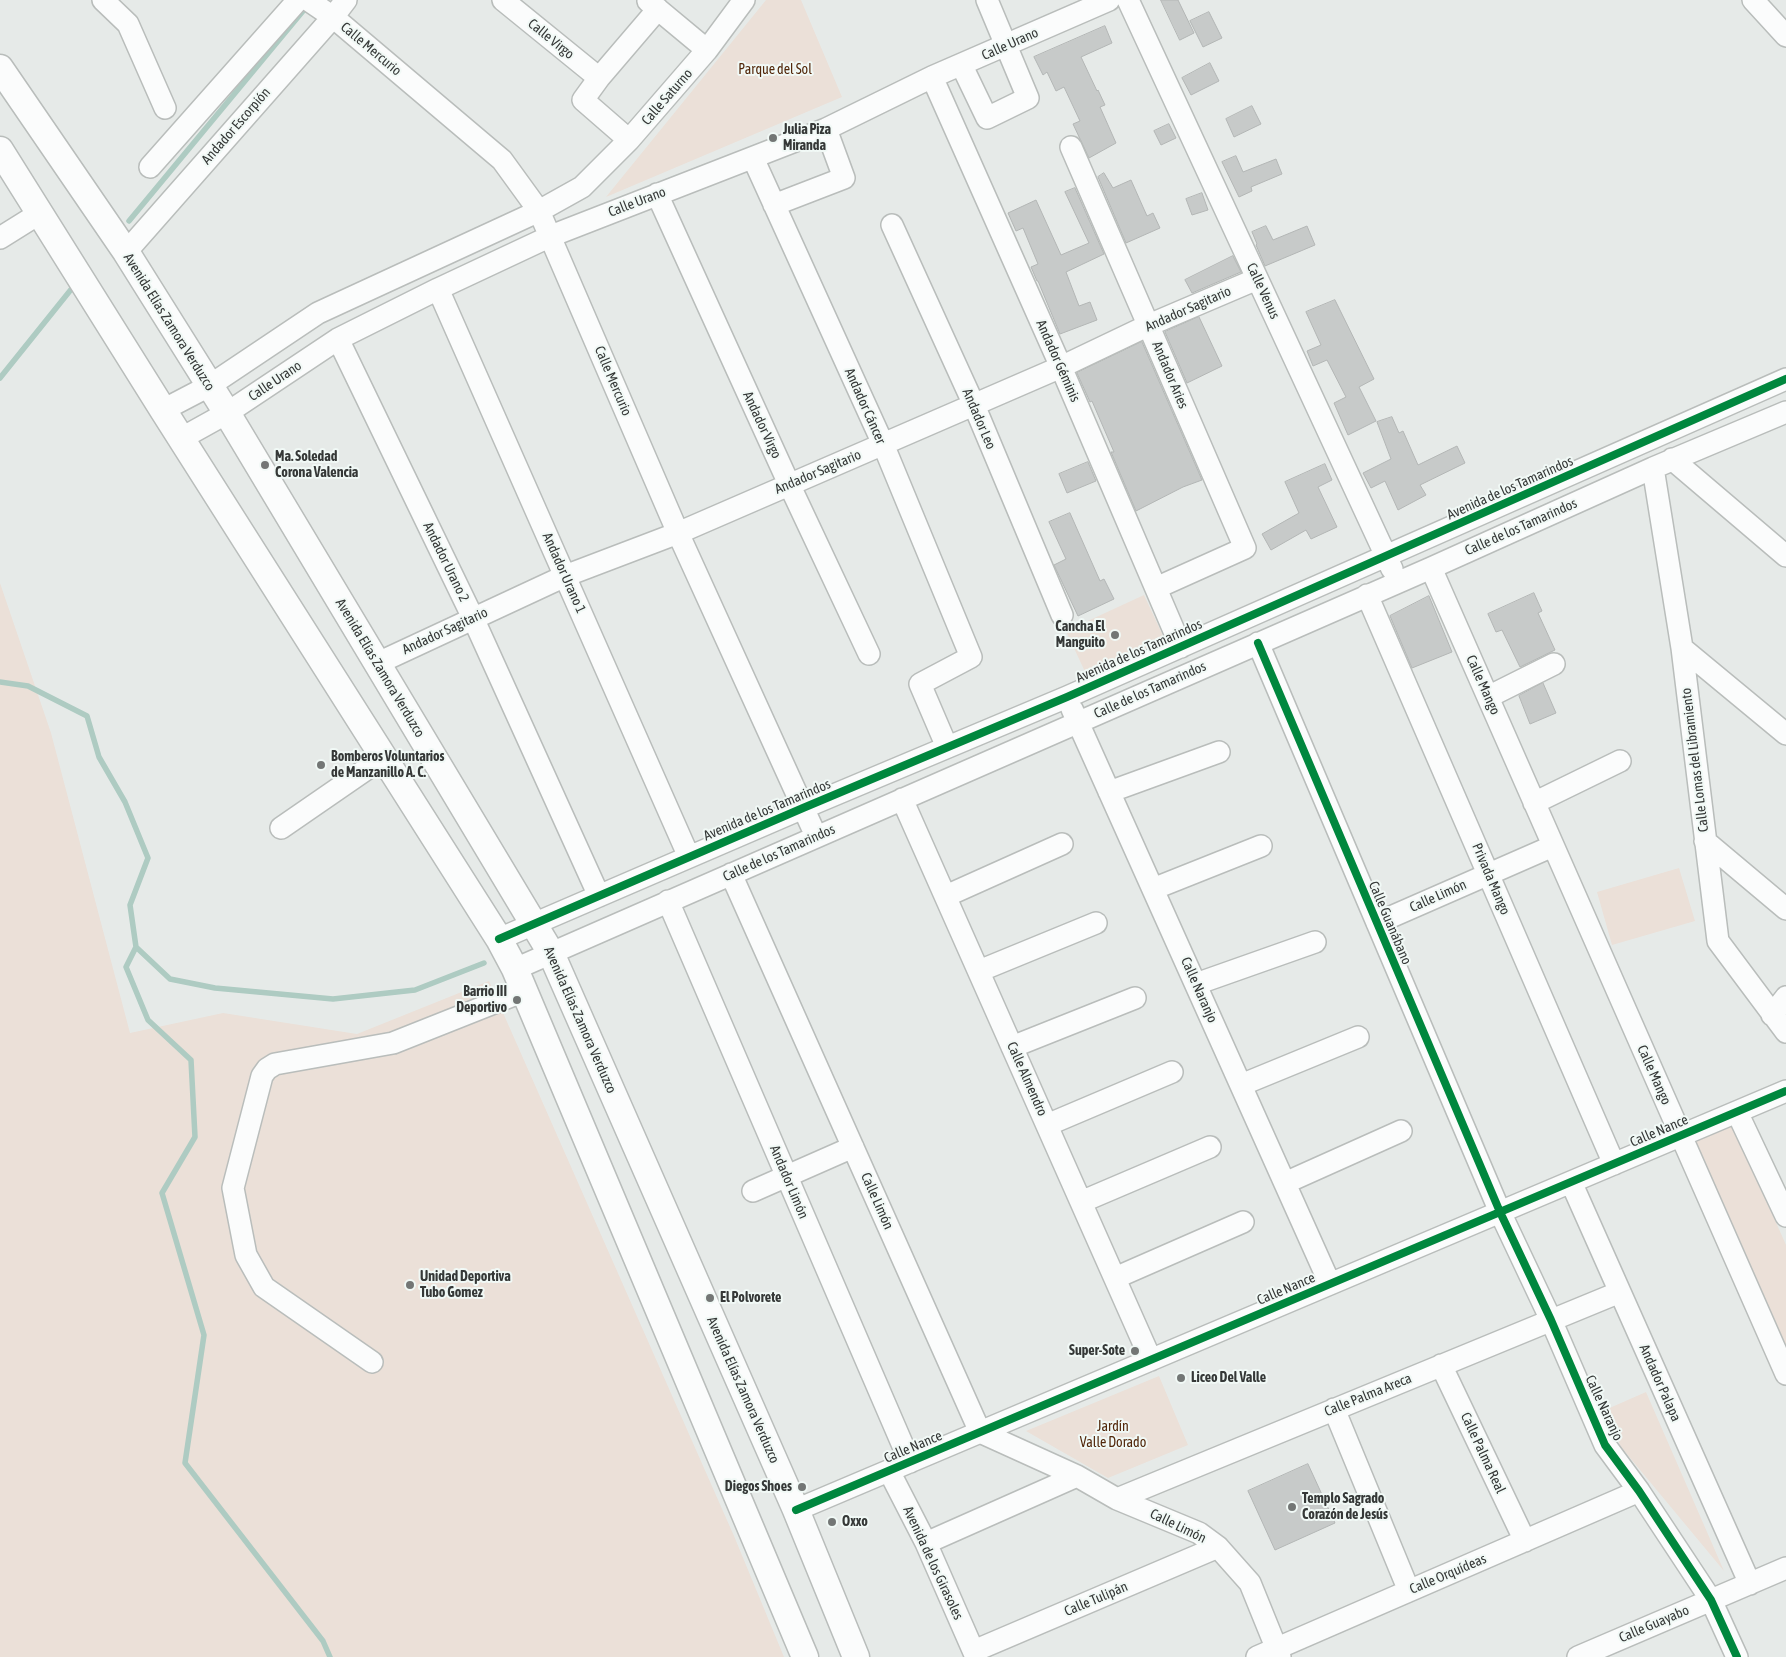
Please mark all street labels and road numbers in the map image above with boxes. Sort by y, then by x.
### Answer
street label: Calle Virgo [525,15,577,63]
street label: Calle Mercurio [337,19,405,79]
street label: Calle Urano [979,24,1041,64]
street label: Calle Saturno [638,65,696,129]
street label: Andador Escorpión [198,84,274,168]
street label: Calle Urano [606,183,668,221]
street label: Avenida Elías Zamora Verduzco [120,250,218,394]
street label: Calle Venus [1243,260,1283,322]
street label: Andador Sagitario [1142,283,1234,335]
street label: Andador Géminis [1032,317,1084,405]
street label: Andador Aries [1148,339,1192,411]
street label: Calle Mercurio [591,344,635,418]
street label: Calle Urano [245,357,305,405]
street label: Andador Cáncer [841,365,889,447]
street label: Andador Leo [959,386,999,452]
street label: Andador Virgo [739,389,785,461]
street label: Andador Sagitario [772,446,864,498]
street label: Avenida de los Tamarindos [1444,453,1576,523]
street label: Calle de los Tamarindos [1462,495,1580,559]
street label: Andador Urano 2 [419,519,473,605]
street label: Andador Urano 1 [539,530,589,616]
street label: Avenida Elías Zamora Verduzco [332,596,428,740]
street label: Andador Sagitario [400,604,490,658]
street label: Avenida de los Tamarindos [1073,616,1205,686]
street label: Calle Mango [1462,653,1504,717]
street label: Calle de los Tamarindos [1091,658,1209,722]
street label: Calle Lomas del Libramiento [1678,687,1712,833]
street label: Avenida de los Tamarindos [701,776,833,844]
street label: Calle de los Tamarindos [720,821,838,885]
street label: Privada Mango [1468,841,1514,917]
street label: Calle Limón [1407,876,1469,916]
street label: Calle Guanábano [1365,879,1415,967]
street label: Avenida Elías Zamora Verduzco [540,944,620,1096]
street label: Calle Naranjo [1177,955,1221,1025]
street label: Calle Almendro [1003,1039,1051,1119]
street label: Calle Mango [1633,1043,1675,1107]
street label: Calle Nance [1627,1111,1691,1151]
street label: Andador Limón [766,1143,812,1221]
street label: Calle Limón [857,1170,897,1232]
street label: Calle Nance [1254,1269,1318,1309]
street label: Avenida Elías Zamora Verduzco [703,1314,783,1466]
street label: Andador Palapa [1636,1342,1684,1424]
street label: Calle Palma Areca [1322,1370,1414,1420]
street label: Calle Naranjo [1582,1373,1626,1443]
street label: Calle Palma Real [1457,1410,1509,1496]
street label: Calle Nance [881,1427,945,1467]
street label: Avenida de los Girasoles [899,1504,967,1622]
street label: Calle Limón [1147,1505,1209,1547]
street label: Calle Orquídeas [1407,1550,1489,1598]
street label: Calle Tulipán [1062,1578,1130,1620]
street label: Calle Guayabo [1616,1602,1692,1646]

